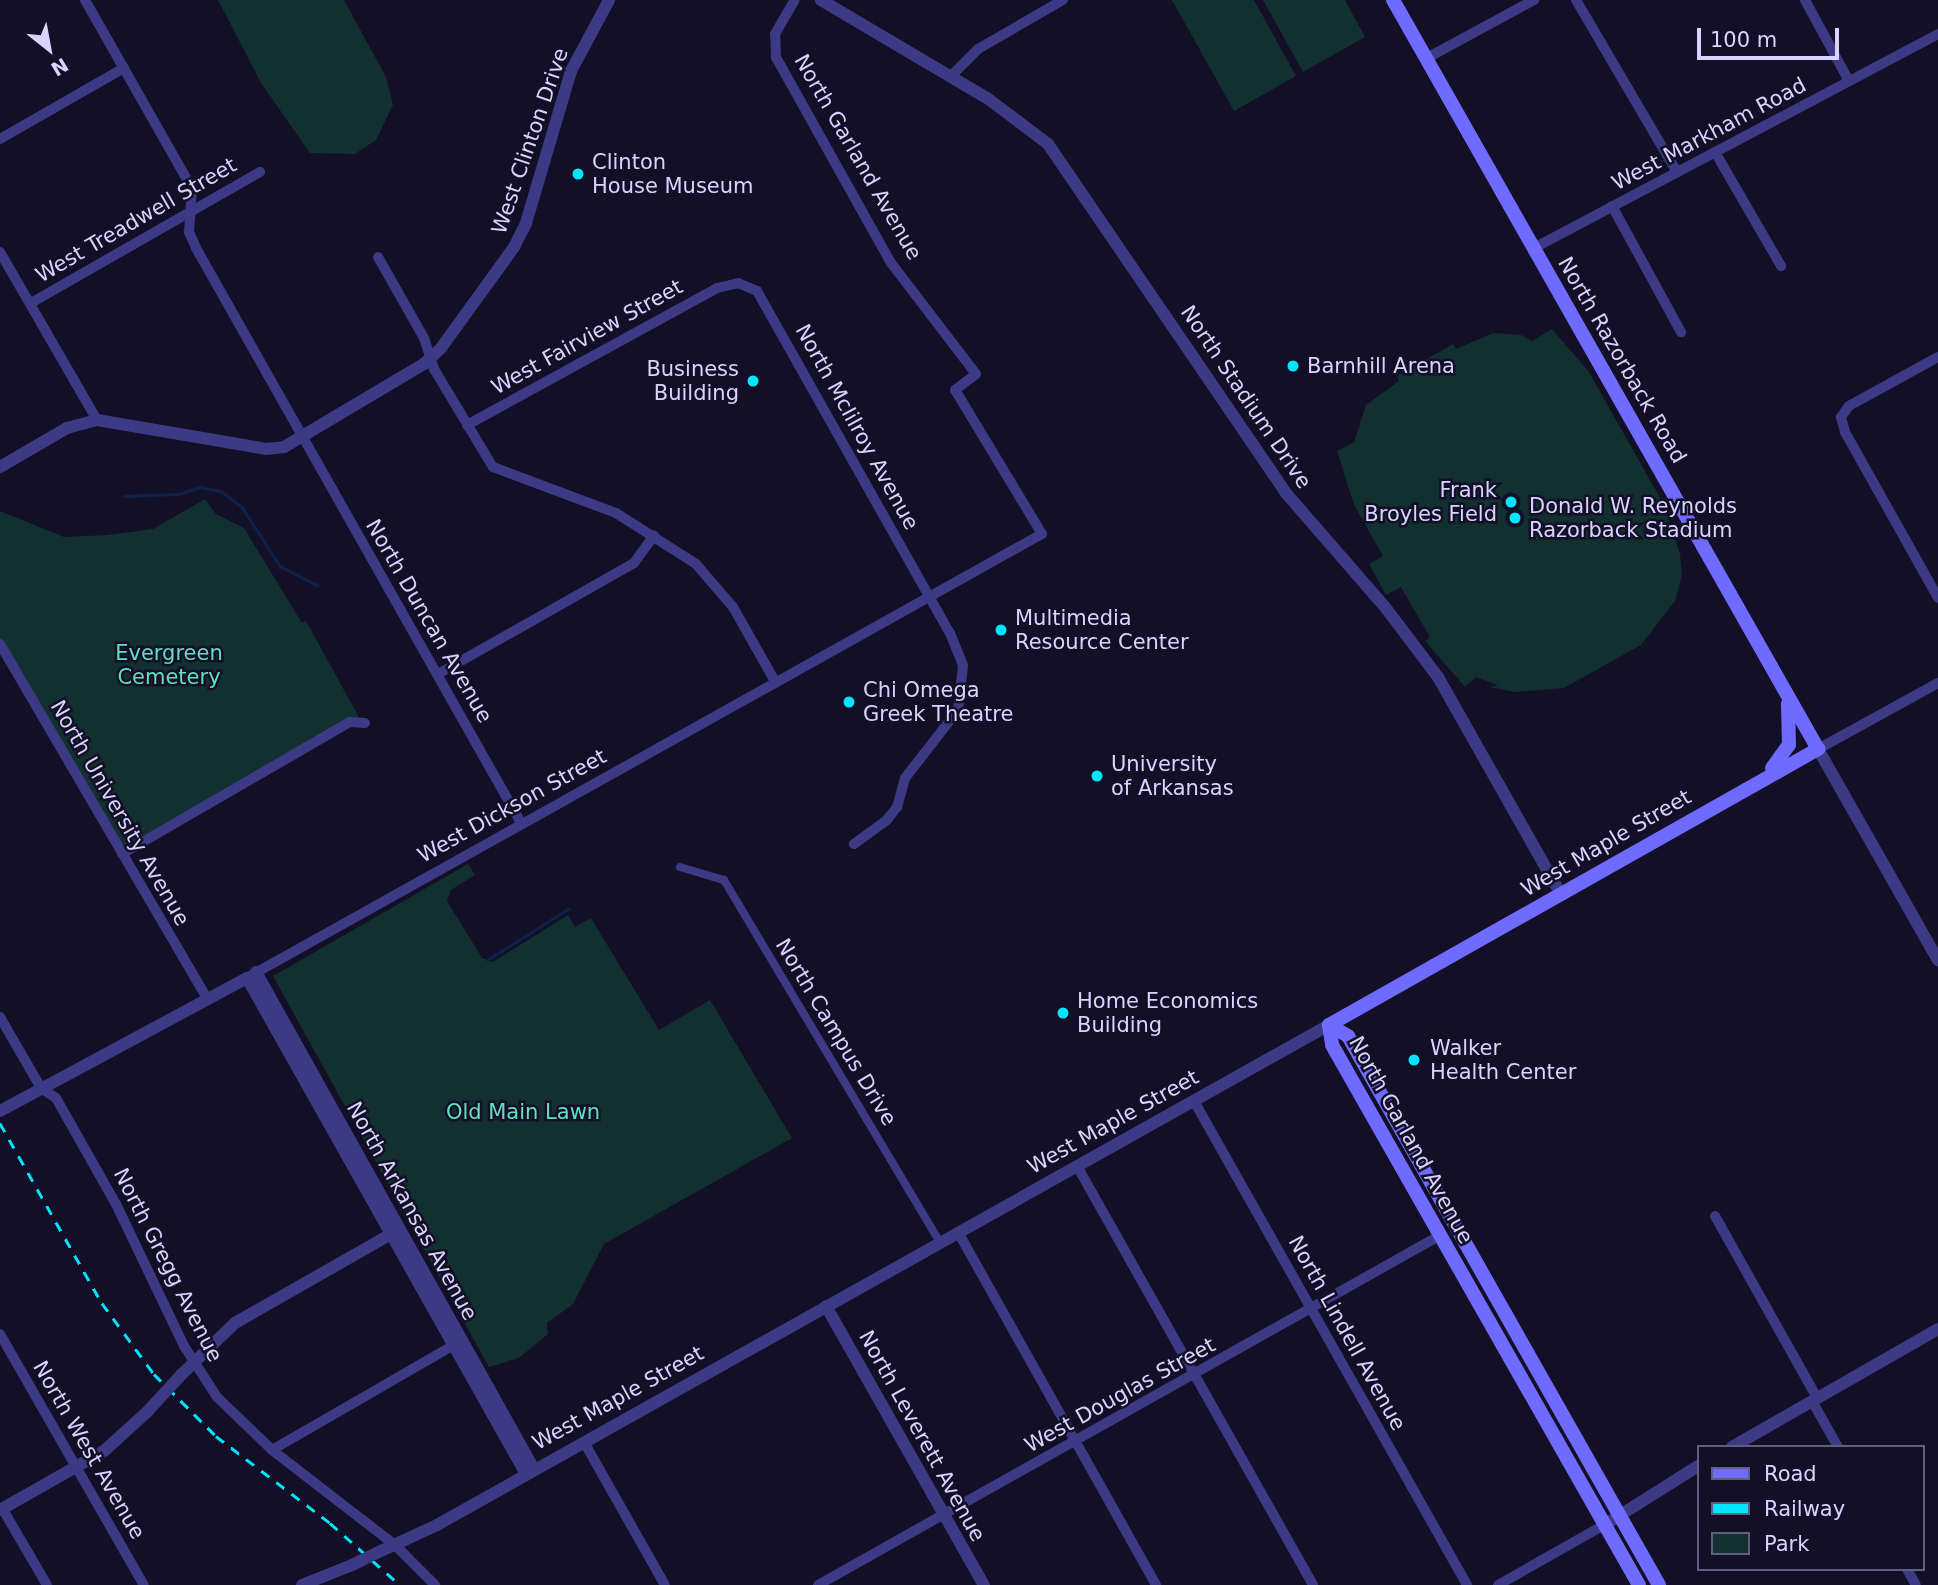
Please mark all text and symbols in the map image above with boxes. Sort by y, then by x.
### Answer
north arrow [14,14,84,84]
scale bar [1700,14,1842,58]
text: 100 m [1710,28,1777,52]
street label: West Clinton Drive [486,45,574,237]
street label: North Garland Avenue [789,50,927,264]
text: N [47,53,72,81]
street label: West Markham Road [1608,72,1810,196]
place label: Clinton House Museum [592,149,754,199]
street label: West Treadwell Street [31,152,241,288]
marker: Clinton House Museum [570,166,586,182]
street label: North Razorback Road [1553,252,1691,468]
street label: West Fairview Street [487,274,687,400]
street label: North Stadium Drive [1175,301,1317,493]
street label: North McIilroy Avenue [790,320,924,534]
place label: Barnhill Arena [1307,353,1455,379]
place label: Business Building [646,356,739,406]
marker: Barnhill Arena [1285,358,1301,374]
marker: Business Building [745,373,761,389]
place label: Frank Broyles Field [1364,477,1497,527]
place label: Donald W. Reynolds Razorback Stadium [1529,493,1737,543]
marker: Frank Broyles Field [1503,494,1519,510]
marker: Donald W. Reynolds Razorback Stadium [1507,510,1523,526]
street label: North Duncan Avenue [360,515,498,727]
place label: Multimedia Resource Center [1015,605,1189,655]
marker: Multimedia Resource Center [993,622,1009,638]
park label: Evergreen Cemetery [115,640,223,690]
place label: Chi Omega Greek Theatre [863,677,1013,727]
marker: Chi Omega Greek Theatre [841,694,857,710]
street label: North University Avenue [45,696,195,930]
street label: West Dickson Street [413,744,611,868]
place label: University of Arkansas [1111,751,1234,801]
marker: University of Arkansas [1089,768,1105,784]
street label: West Maple Street [1517,784,1695,902]
street label: North Campus Drive [770,934,902,1130]
place label: Home Economics Building [1077,988,1258,1038]
marker: Home Economics Building [1055,1005,1071,1021]
street label: North Garland Avenue [1343,1032,1479,1248]
place label: Walker Health Center [1430,1035,1576,1085]
marker: Walker Health Center [1404,1050,1424,1070]
street label: West Maple Street [1023,1064,1203,1180]
street label: North Arkansas Avenue [341,1097,483,1325]
park label: Old Main Lawn [446,1099,600,1125]
street label: North Gregg Avenue [108,1164,228,1366]
street label: North Lindell Avenue [1283,1231,1411,1435]
street label: North Leverett Avenue [853,1326,991,1546]
street label: West Douglas Street [1020,1332,1220,1458]
street label: West Maple Street [528,1340,708,1456]
street label: North West Avenue [28,1356,150,1544]
legend [1696,1445,1924,1571]
text: Road [1764,1462,1817,1486]
text: Railway [1764,1497,1845,1521]
text: Park [1764,1532,1809,1556]

